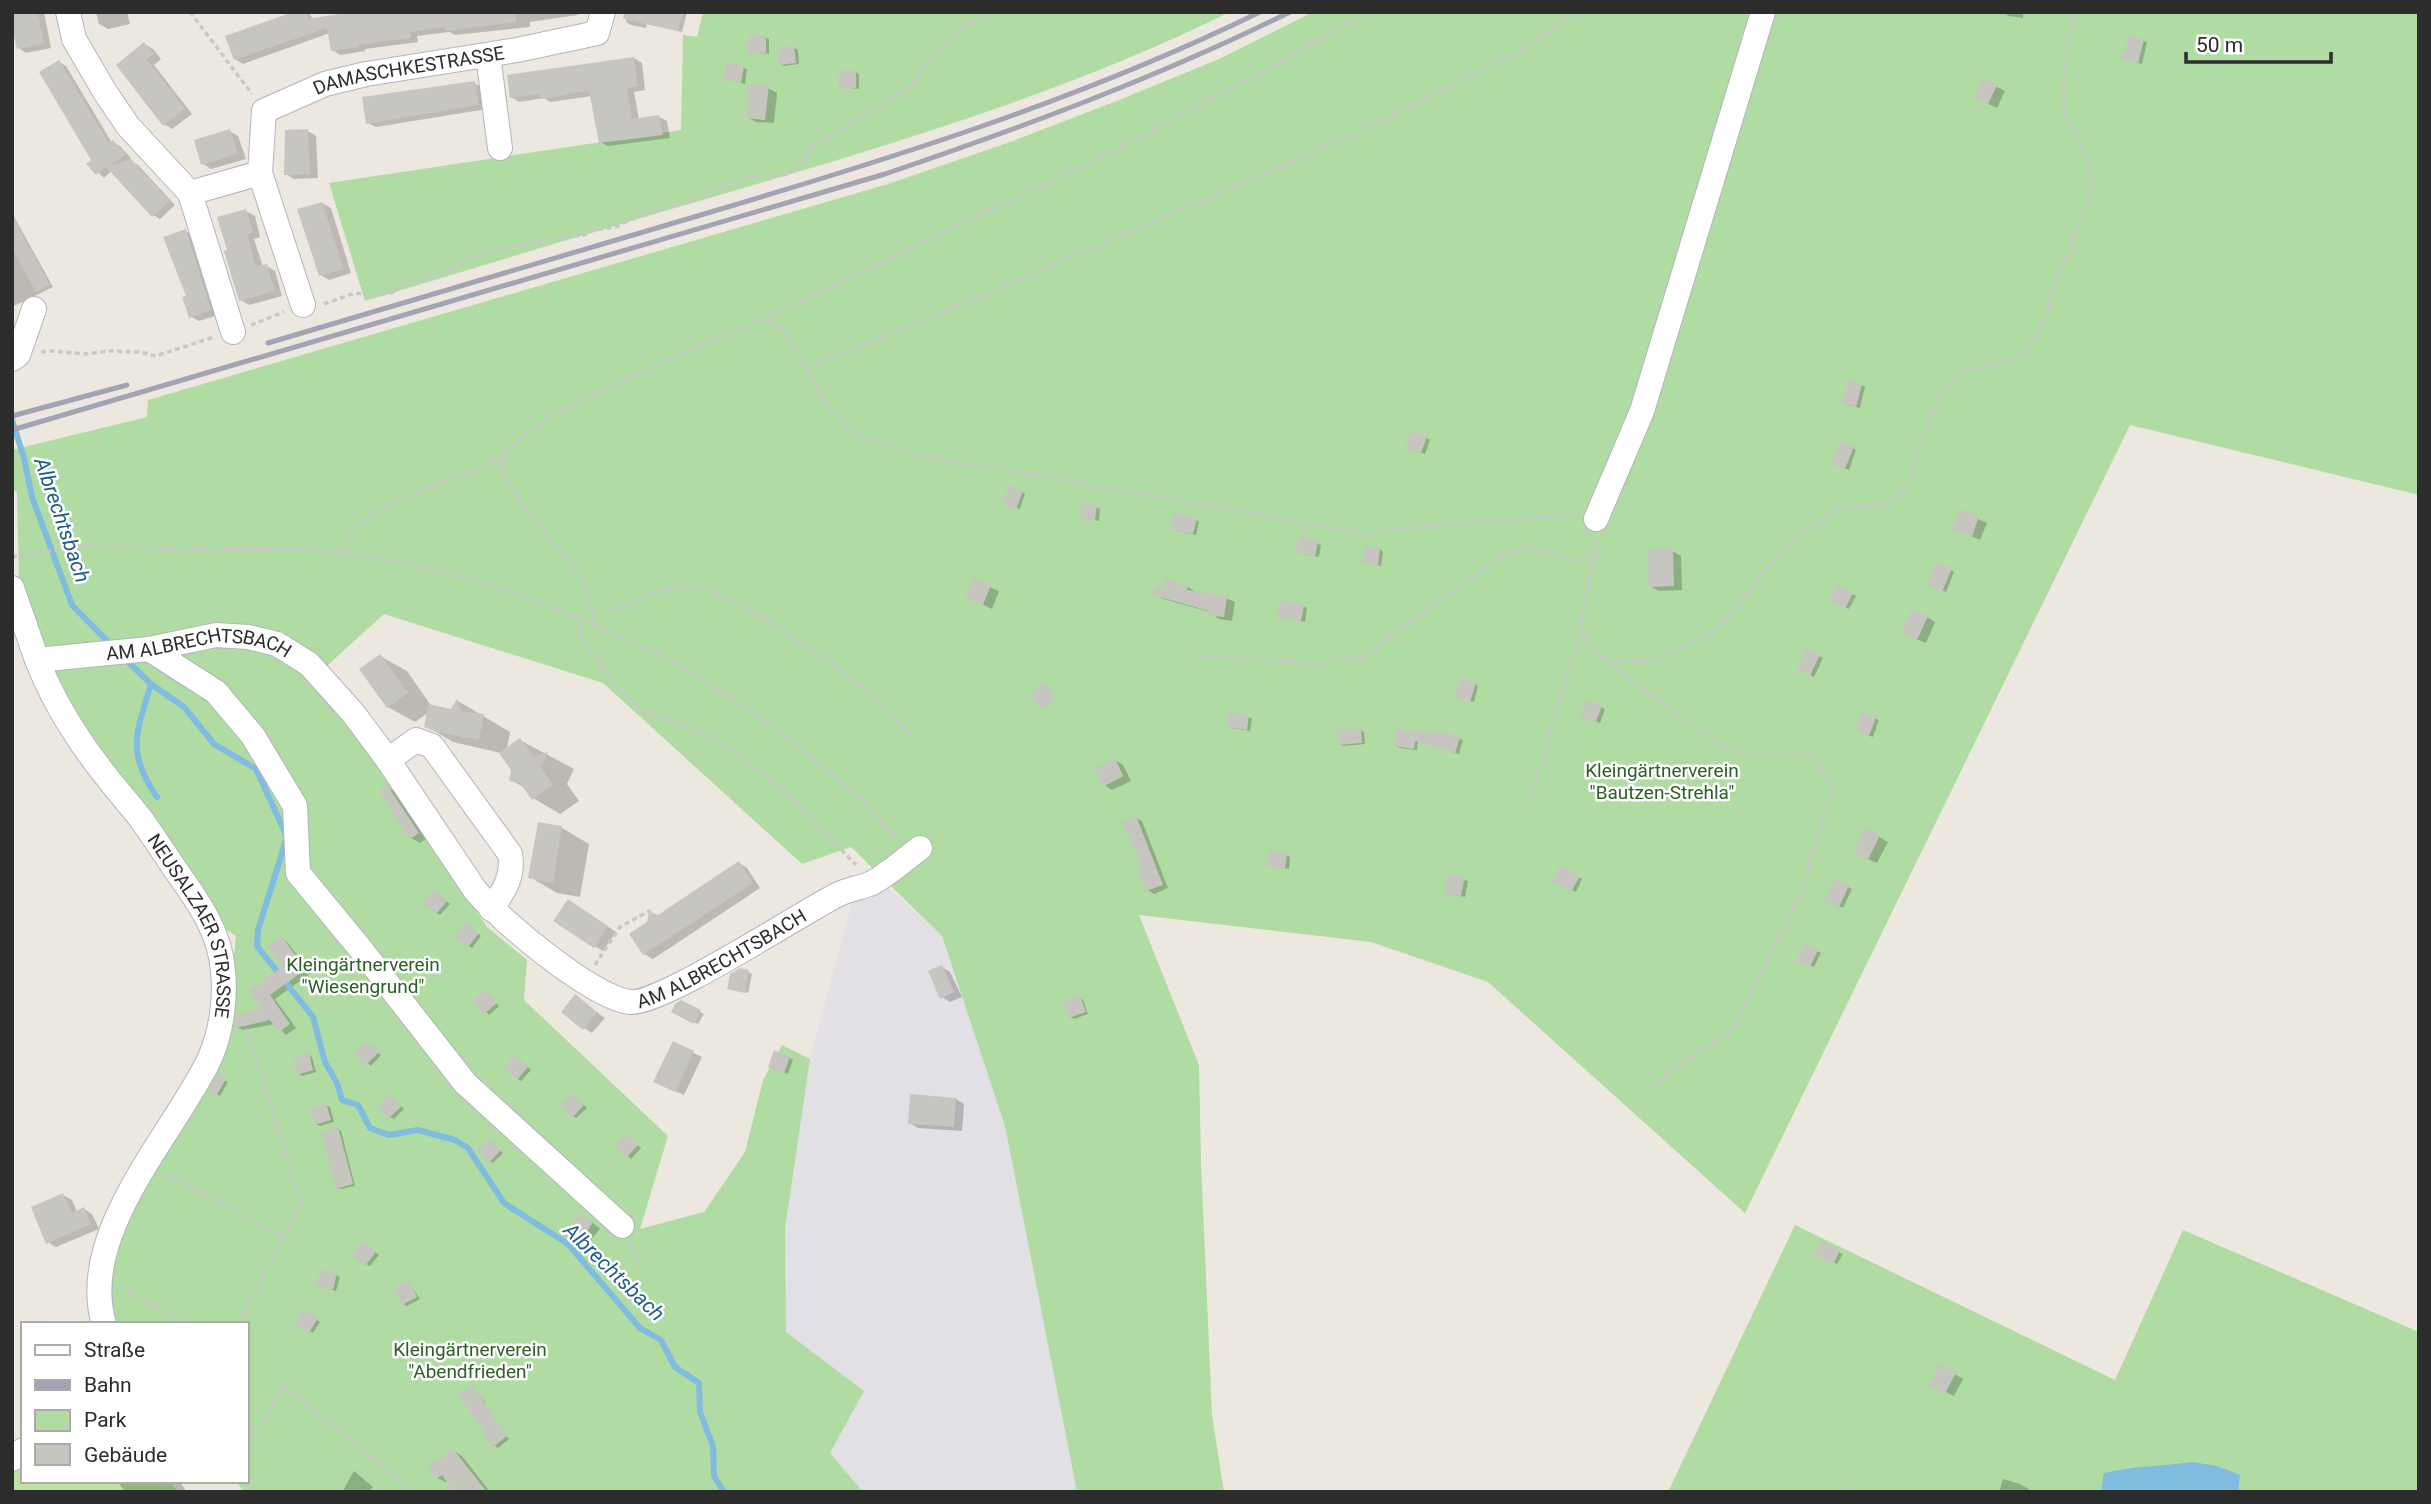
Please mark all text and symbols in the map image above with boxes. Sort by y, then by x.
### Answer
scale bar [2186,21,2331,65]
text: 50 m [2196,33,2243,57]
street label: DAMASCHKESTRASSE [309,41,506,99]
water label: Albrechtsbach [29,453,95,586]
street label: AM ALBRECHTSBACH [105,623,296,665]
park label: Kleingärtnerverein "Bautzen-Strehla" [1585,759,1739,804]
street label: NEUSALZAER STRASSE [143,829,235,1020]
street label: AM ALBRECHTSBACH [634,904,810,1013]
park label: Kleingärtnerverein "Wiesengrund" [286,953,440,998]
water label: Albrechtsbach [558,1217,669,1326]
legend [21,1322,248,1483]
text: Straße [84,1338,145,1362]
park label: Kleingärtnerverein "Abendfrieden" [393,1338,547,1383]
text: Bahn [84,1373,132,1397]
text: Park [84,1408,127,1432]
text: Gebäude [84,1443,167,1467]

